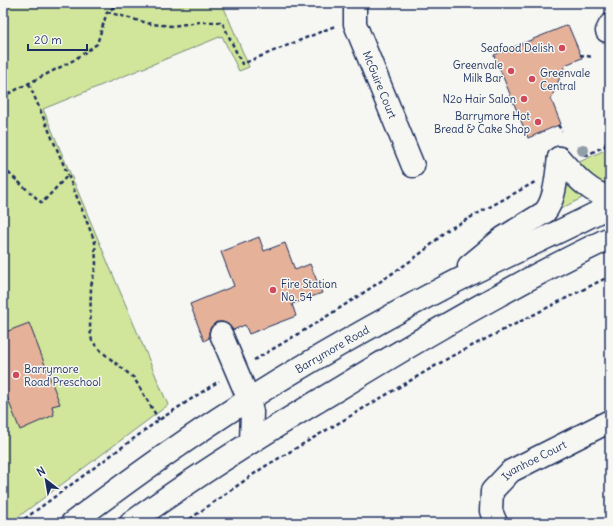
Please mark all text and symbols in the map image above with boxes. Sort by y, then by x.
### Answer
scale bar [28,26,87,52]
text: 20 m [34,32,62,47]
place label: Seafood Delish [481,41,554,55]
marker: Seafood Delish [557,43,567,53]
street label: McGuire Court [360,49,400,121]
place label: Greenvale Milk Bar [453,58,504,85]
marker: Greenvale Milk Bar [506,66,516,76]
place label: Greenvale Central [540,66,590,93]
marker: Greenvale Central [527,74,537,84]
place label: N2o Hair Salon [442,92,516,106]
marker: N2o Hair Salon [519,94,529,104]
place label: Barrymore Hot Bread & Cake Shop [434,109,530,136]
marker: Barrymore Hot Bread & Cake Shop [533,117,543,127]
place label: Fire Station No. 54 [281,277,337,304]
marker: Fire Station No. 54 [268,285,278,295]
street label: Barrymore Road [293,322,372,376]
place label: Barrymore Road Preschool [24,362,101,389]
marker: Barrymore Road Preschool [11,370,21,380]
street label: Ivanhoe Court [499,437,569,483]
north arrow [26,460,66,500]
text: N [34,463,48,479]

